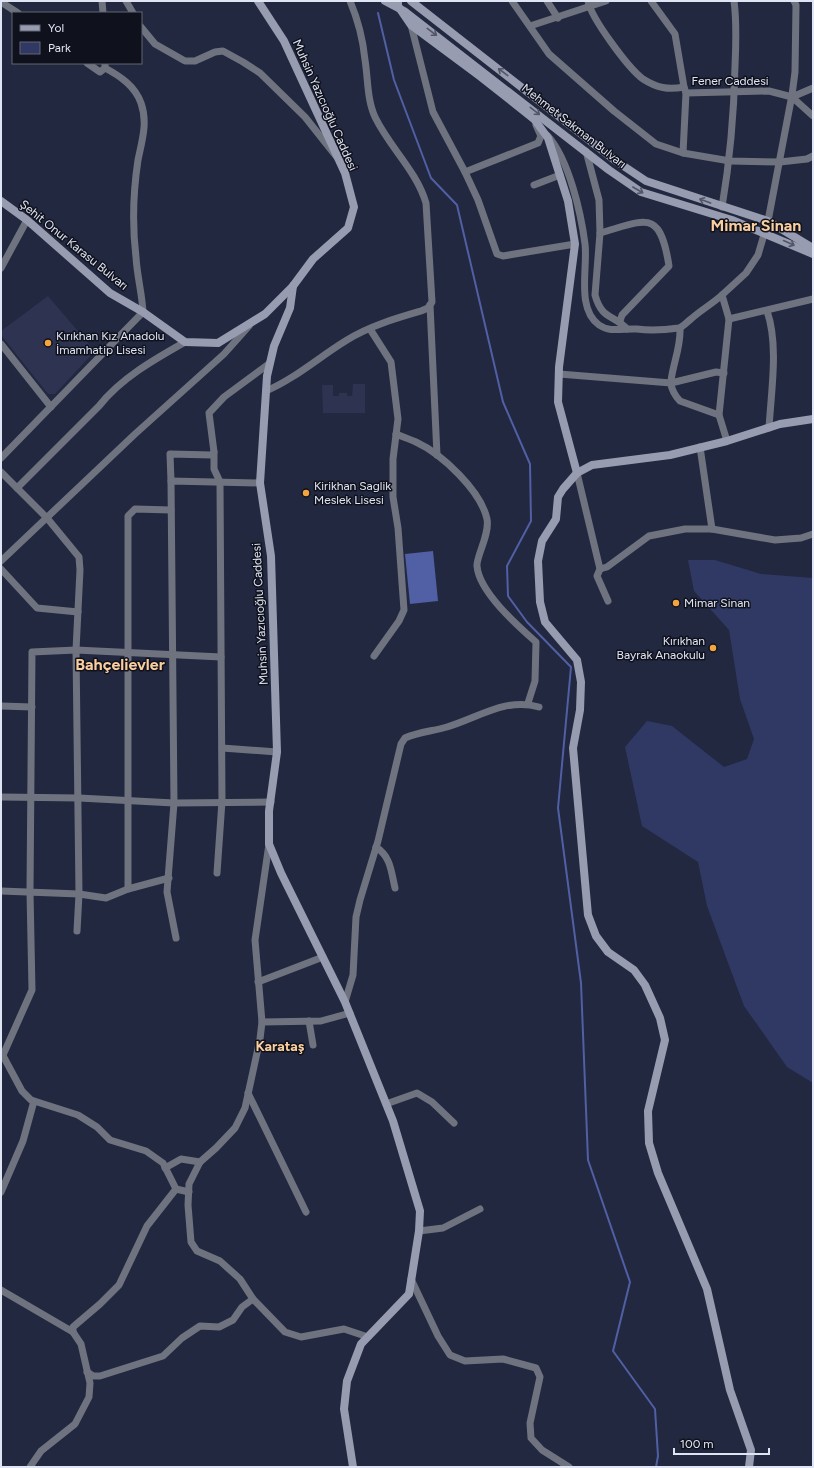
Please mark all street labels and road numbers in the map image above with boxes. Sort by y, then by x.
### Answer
street label: Muhsin Yazıcıoğlu Caddesi [290,37,360,173]
street label: Fener Caddesi [691,74,769,88]
street label: Mehmet Sakman Bulvarı [519,81,629,171]
street label: Şehit Onur Karasu Bulvarı [17,197,131,293]
street label: Muhsin Yazıcıoğlu Caddesi [249,543,271,685]

